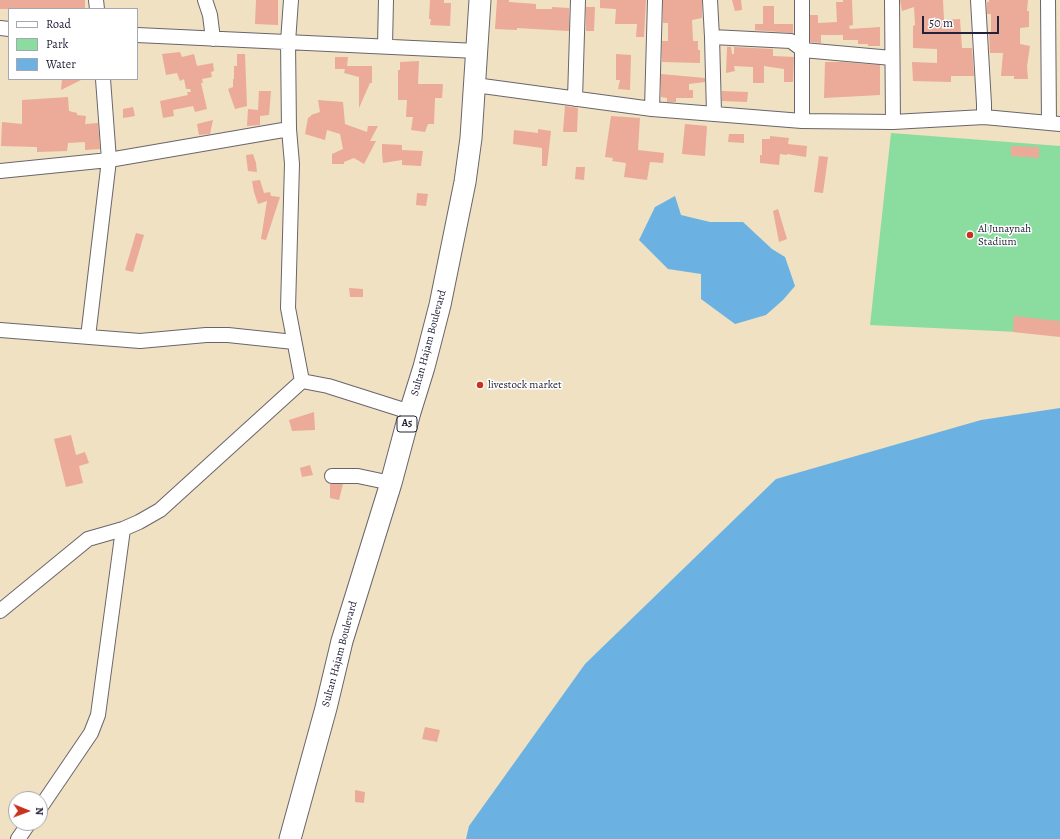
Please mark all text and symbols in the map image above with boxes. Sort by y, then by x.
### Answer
legend [8,8,138,80]
scale bar [924,8,1001,34]
text: 50 m [929,15,953,31]
text: Road [46,16,71,32]
text: Park [46,36,69,52]
text: Water [46,56,76,72]
place label: Al Junaynah Stadium [978,222,1031,248]
marker: Al Junaynah Stadium [965,230,975,240]
street label: Sultan Hajam Boulevard [408,289,450,397]
place label: livestock market [488,378,562,392]
marker: livestock market [475,380,485,390]
road number: A5 [397,416,417,432]
street label: Sultan Hajam Boulevard [319,600,361,708]
north arrow [8,791,48,831]
text: N [32,807,47,815]

